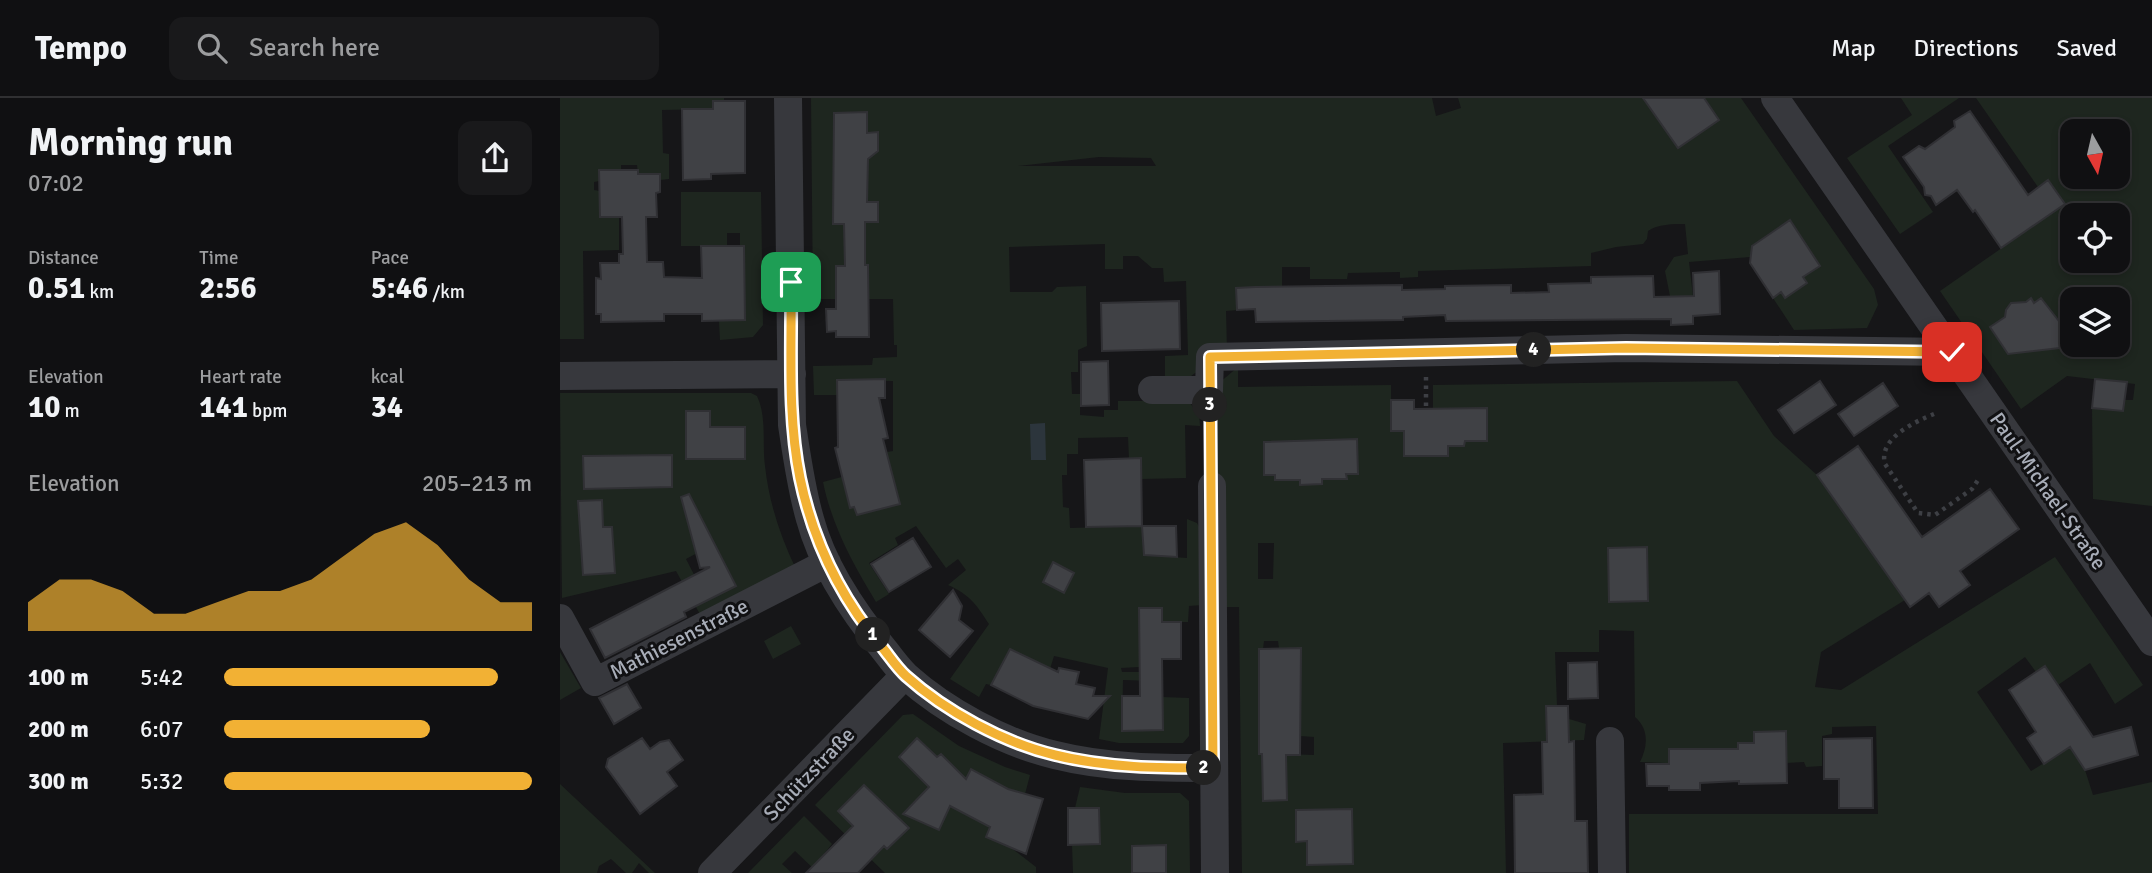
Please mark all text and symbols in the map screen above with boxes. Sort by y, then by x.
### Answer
search box [169,17,659,80]
text: Tempo [35,28,127,69]
icon: search [193,29,231,67]
text: Search here [249,32,380,64]
text: Map [1831,33,1876,63]
text: Directions [1914,33,2019,63]
text: Saved [2057,33,2117,63]
text: Morning run [28,119,233,166]
north arrow [2060,119,2130,189]
map controls [2060,119,2130,357]
button: share [458,121,532,195]
text: 07:02 [28,169,84,198]
button: locate [2060,203,2130,273]
text: Distance [28,246,99,270]
text: Time [199,246,238,270]
text: Pace [371,246,409,270]
pin [761,252,821,312]
icon: arrive [772,263,810,301]
text: 0.51 [28,270,85,307]
text: 2:56 [199,270,257,307]
text: 5:46 [371,270,428,307]
text: km [85,280,114,304]
text: /km [428,280,465,304]
button: layers [2060,287,2130,357]
pin [1922,322,1982,382]
pin: 4 [1516,332,1552,368]
icon: check [1933,333,1971,371]
text: 4 [1528,337,1539,361]
text: Elevation [28,365,104,389]
text: Heart rate [199,365,282,389]
text: kcal [371,365,404,389]
pin: 3 [1192,388,1228,422]
text: 10 [28,389,60,426]
text: 141 [199,389,248,426]
text: 34 [371,389,403,426]
text: 3 [1204,392,1215,416]
text: m [60,399,80,423]
text: bpm [248,399,287,423]
street label: Paul-Michael-Straße [1984,407,2112,575]
text: Elevation [28,469,120,498]
text: 205–213 m [422,469,532,498]
street label: Mathiesenstraße [605,593,753,685]
pin: 1 [856,618,890,652]
text: 1 [867,622,878,646]
text: 100 m [28,663,89,692]
text: 5:42 [140,663,183,692]
text: 200 m [28,715,89,744]
text: 6:07 [140,715,183,744]
street label: Schützstraße [758,722,860,826]
pin: 2 [1186,750,1222,786]
text: 2 [1198,755,1209,779]
text: 300 m [28,767,89,796]
text: 5:32 [140,767,183,796]

